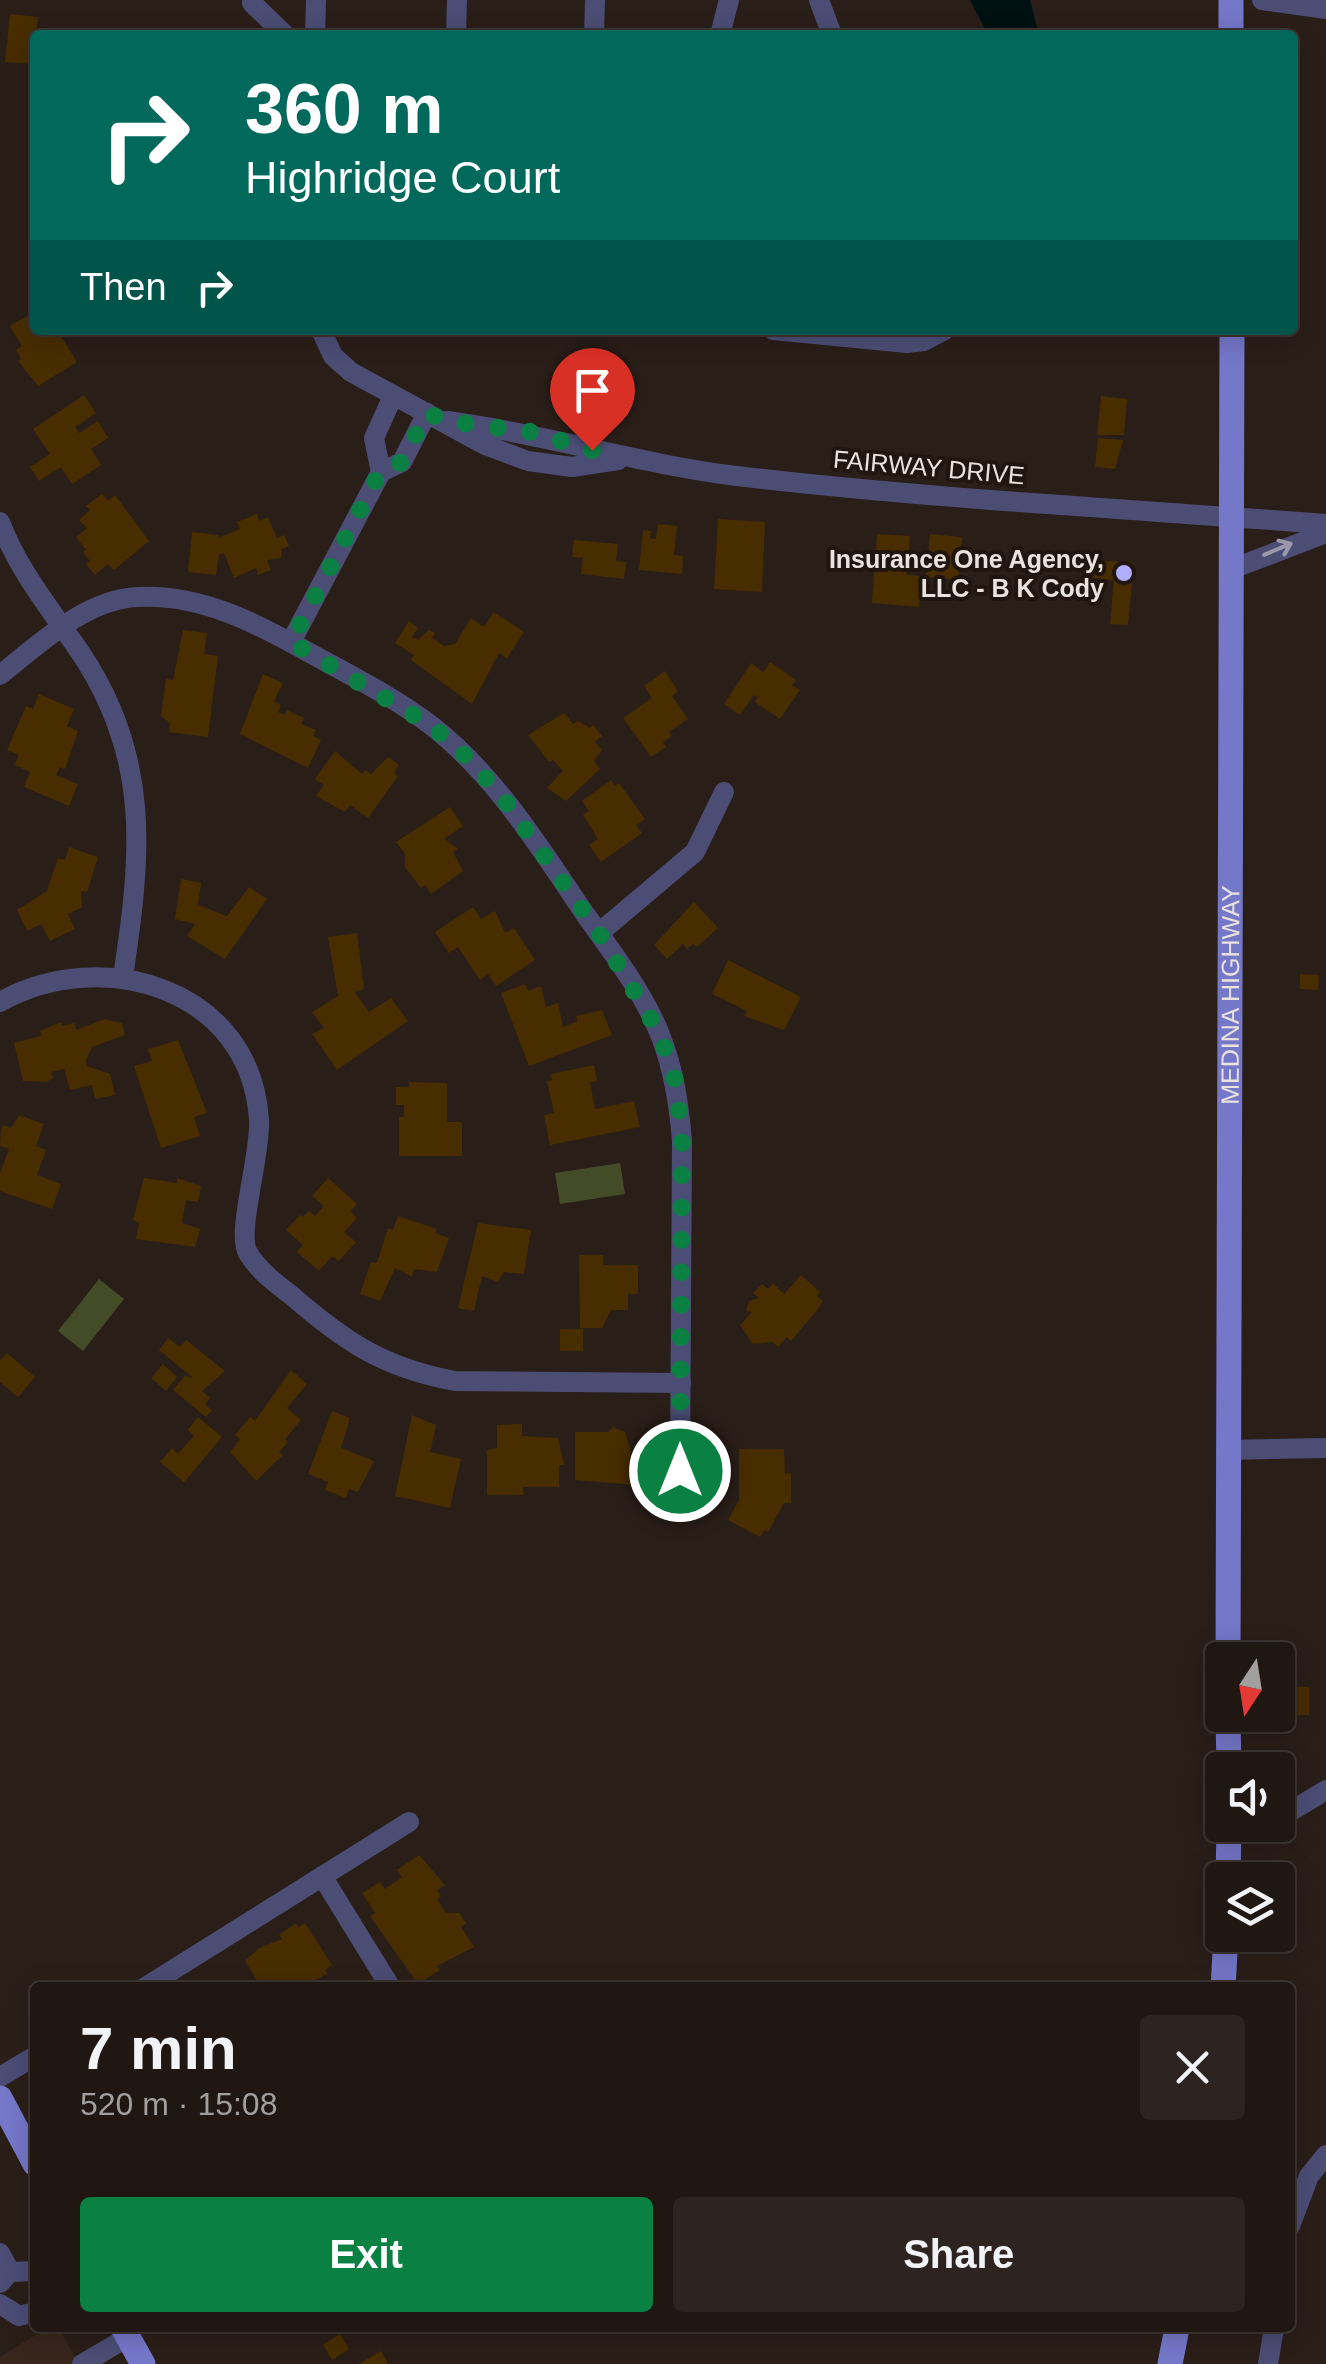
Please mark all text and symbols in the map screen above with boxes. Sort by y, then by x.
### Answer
icon: right [80,70,210,200]
text: 360 m [245,70,443,148]
text: Highridge Court [245,152,560,203]
icon: right [187,260,242,315]
text: Then [80,266,167,308]
pin [550,348,635,451]
icon: arrive [565,363,620,418]
street label: FAIRWAY DRIVE [832,445,1026,489]
one-way arrow [1263,539,1293,557]
place label: Insurance One Agency, LLC - B K Cody [829,545,1104,602]
marker: Insurance One Agency, LLC - B K Cody [1113,562,1135,584]
street label: MEDINA HIGHWAY [1216,885,1244,1105]
position arrow [628,1419,732,1523]
north arrow [1205,1642,1295,1732]
map controls [1205,1642,1295,1952]
button: sound [1205,1752,1295,1842]
button: layers [1205,1862,1295,1952]
text: 7 min [80,2015,237,2082]
button: close [1140,2015,1245,2120]
text: 520 m · 15:08 [80,2086,277,2122]
button: Exit [80,2197,653,2312]
button: Share [673,2197,1245,2312]

